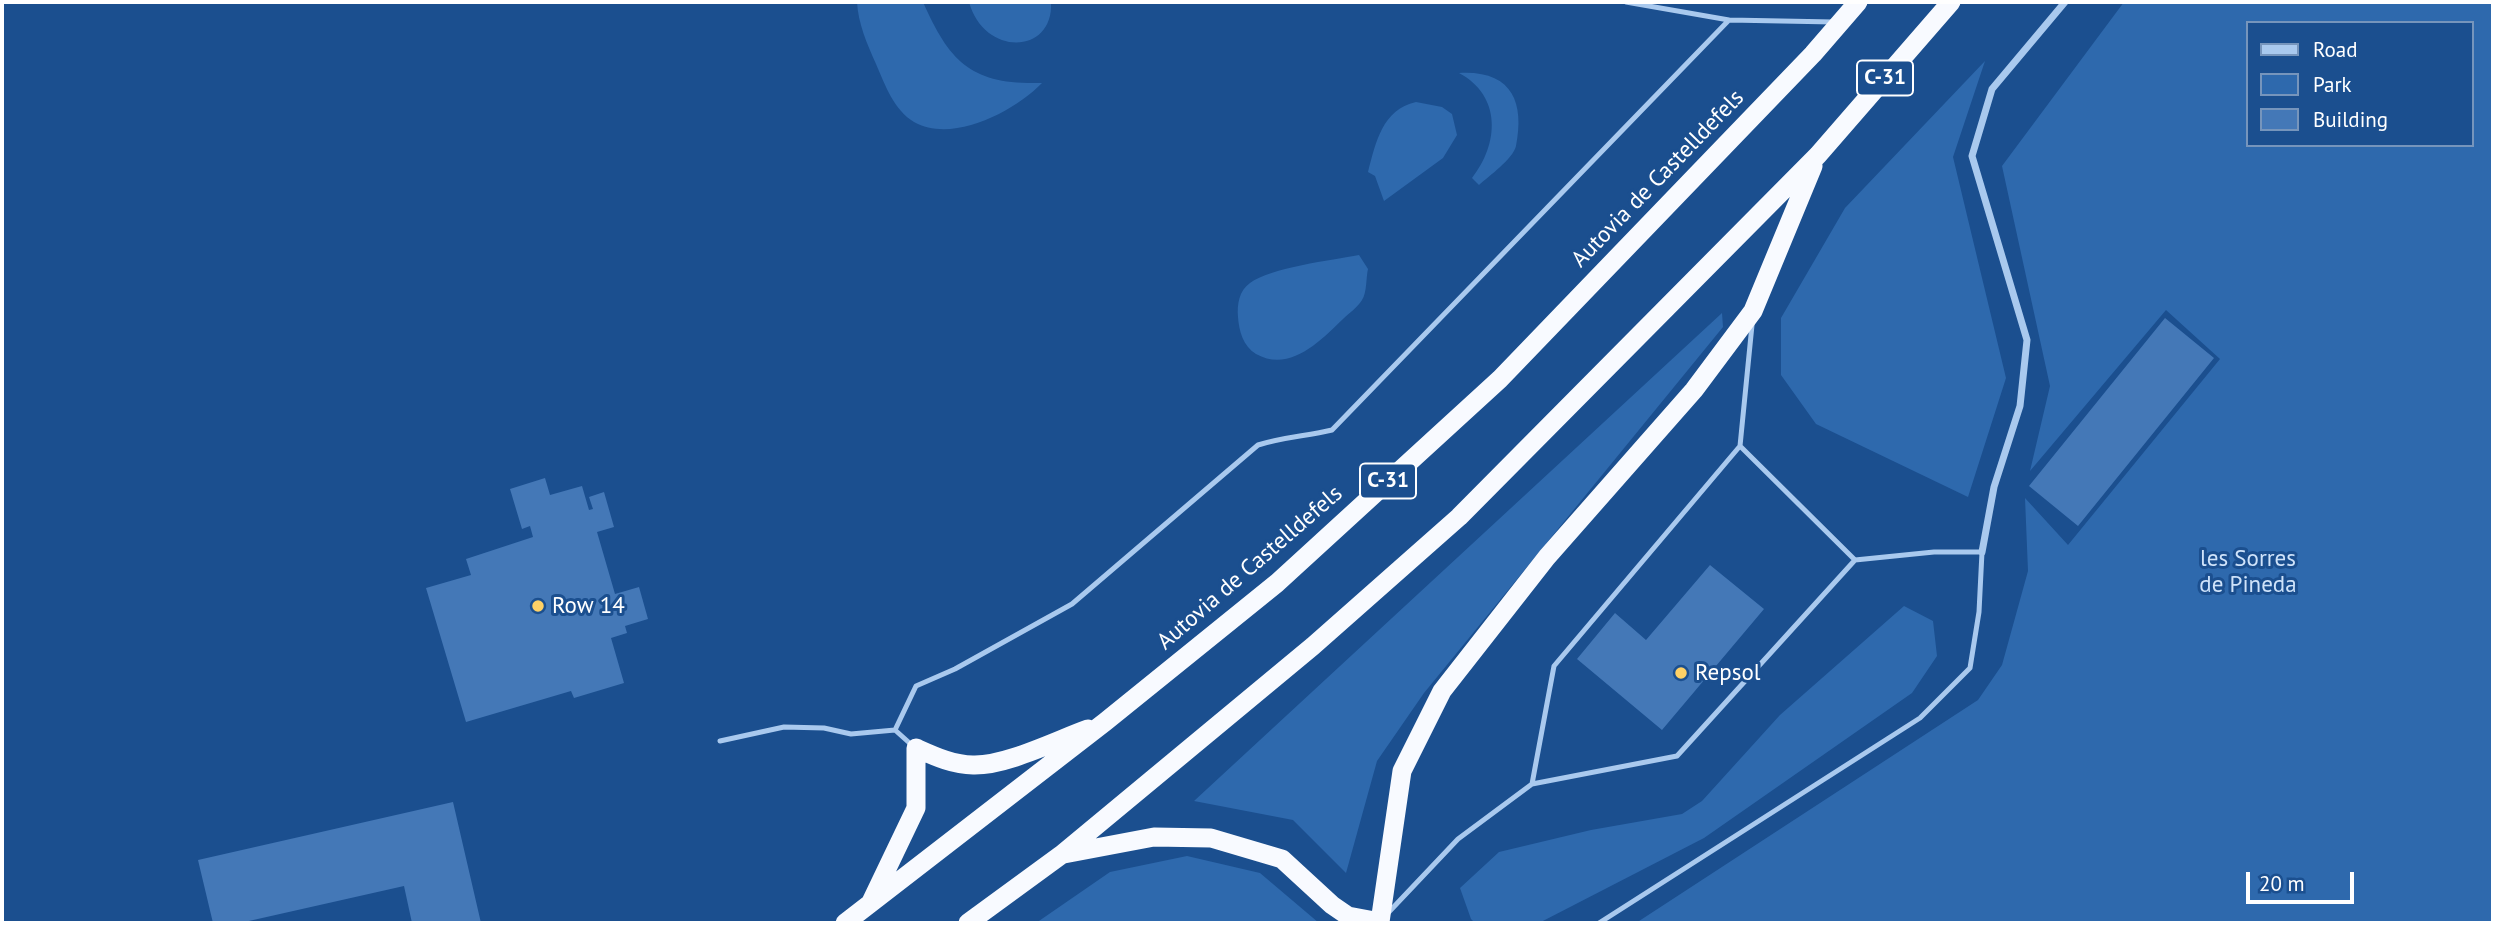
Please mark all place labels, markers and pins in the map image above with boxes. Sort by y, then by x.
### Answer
place label: Row 14 [552,592,625,620]
marker: Row 14 [530,598,546,614]
place label: Repsol [1695,659,1760,687]
marker: Repsol [1673,665,1689,681]

